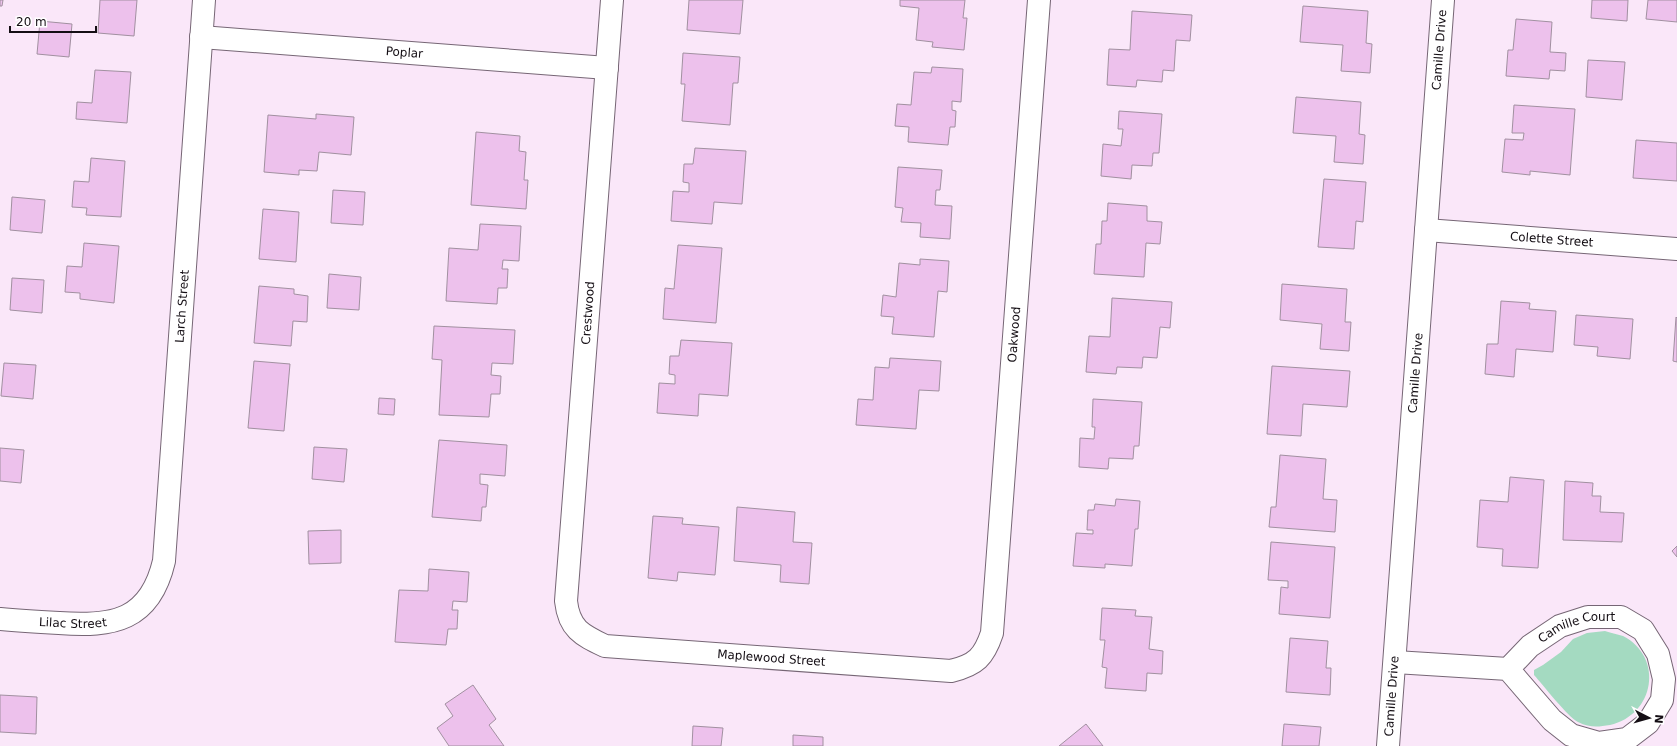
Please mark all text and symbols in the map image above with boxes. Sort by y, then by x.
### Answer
scale bar [10,8,96,34]
street label: Camille Drive [1429,9,1449,91]
text: 20 m [16,15,47,29]
street label: Poplar [385,44,424,61]
street label: Colette Street [1509,229,1594,250]
street label: Larch Street [173,269,192,343]
street label: Crestwood [579,281,597,345]
street label: Oakwood [1005,306,1023,363]
street label: Camille Drive [1406,332,1425,414]
street label: Camille Court [1535,609,1616,646]
street label: Lilac Street [39,615,108,631]
street label: Maplewood Street [717,647,826,669]
street label: Camille Drive [1382,655,1402,737]
north arrow [1629,698,1669,738]
text: N [1652,714,1665,724]

